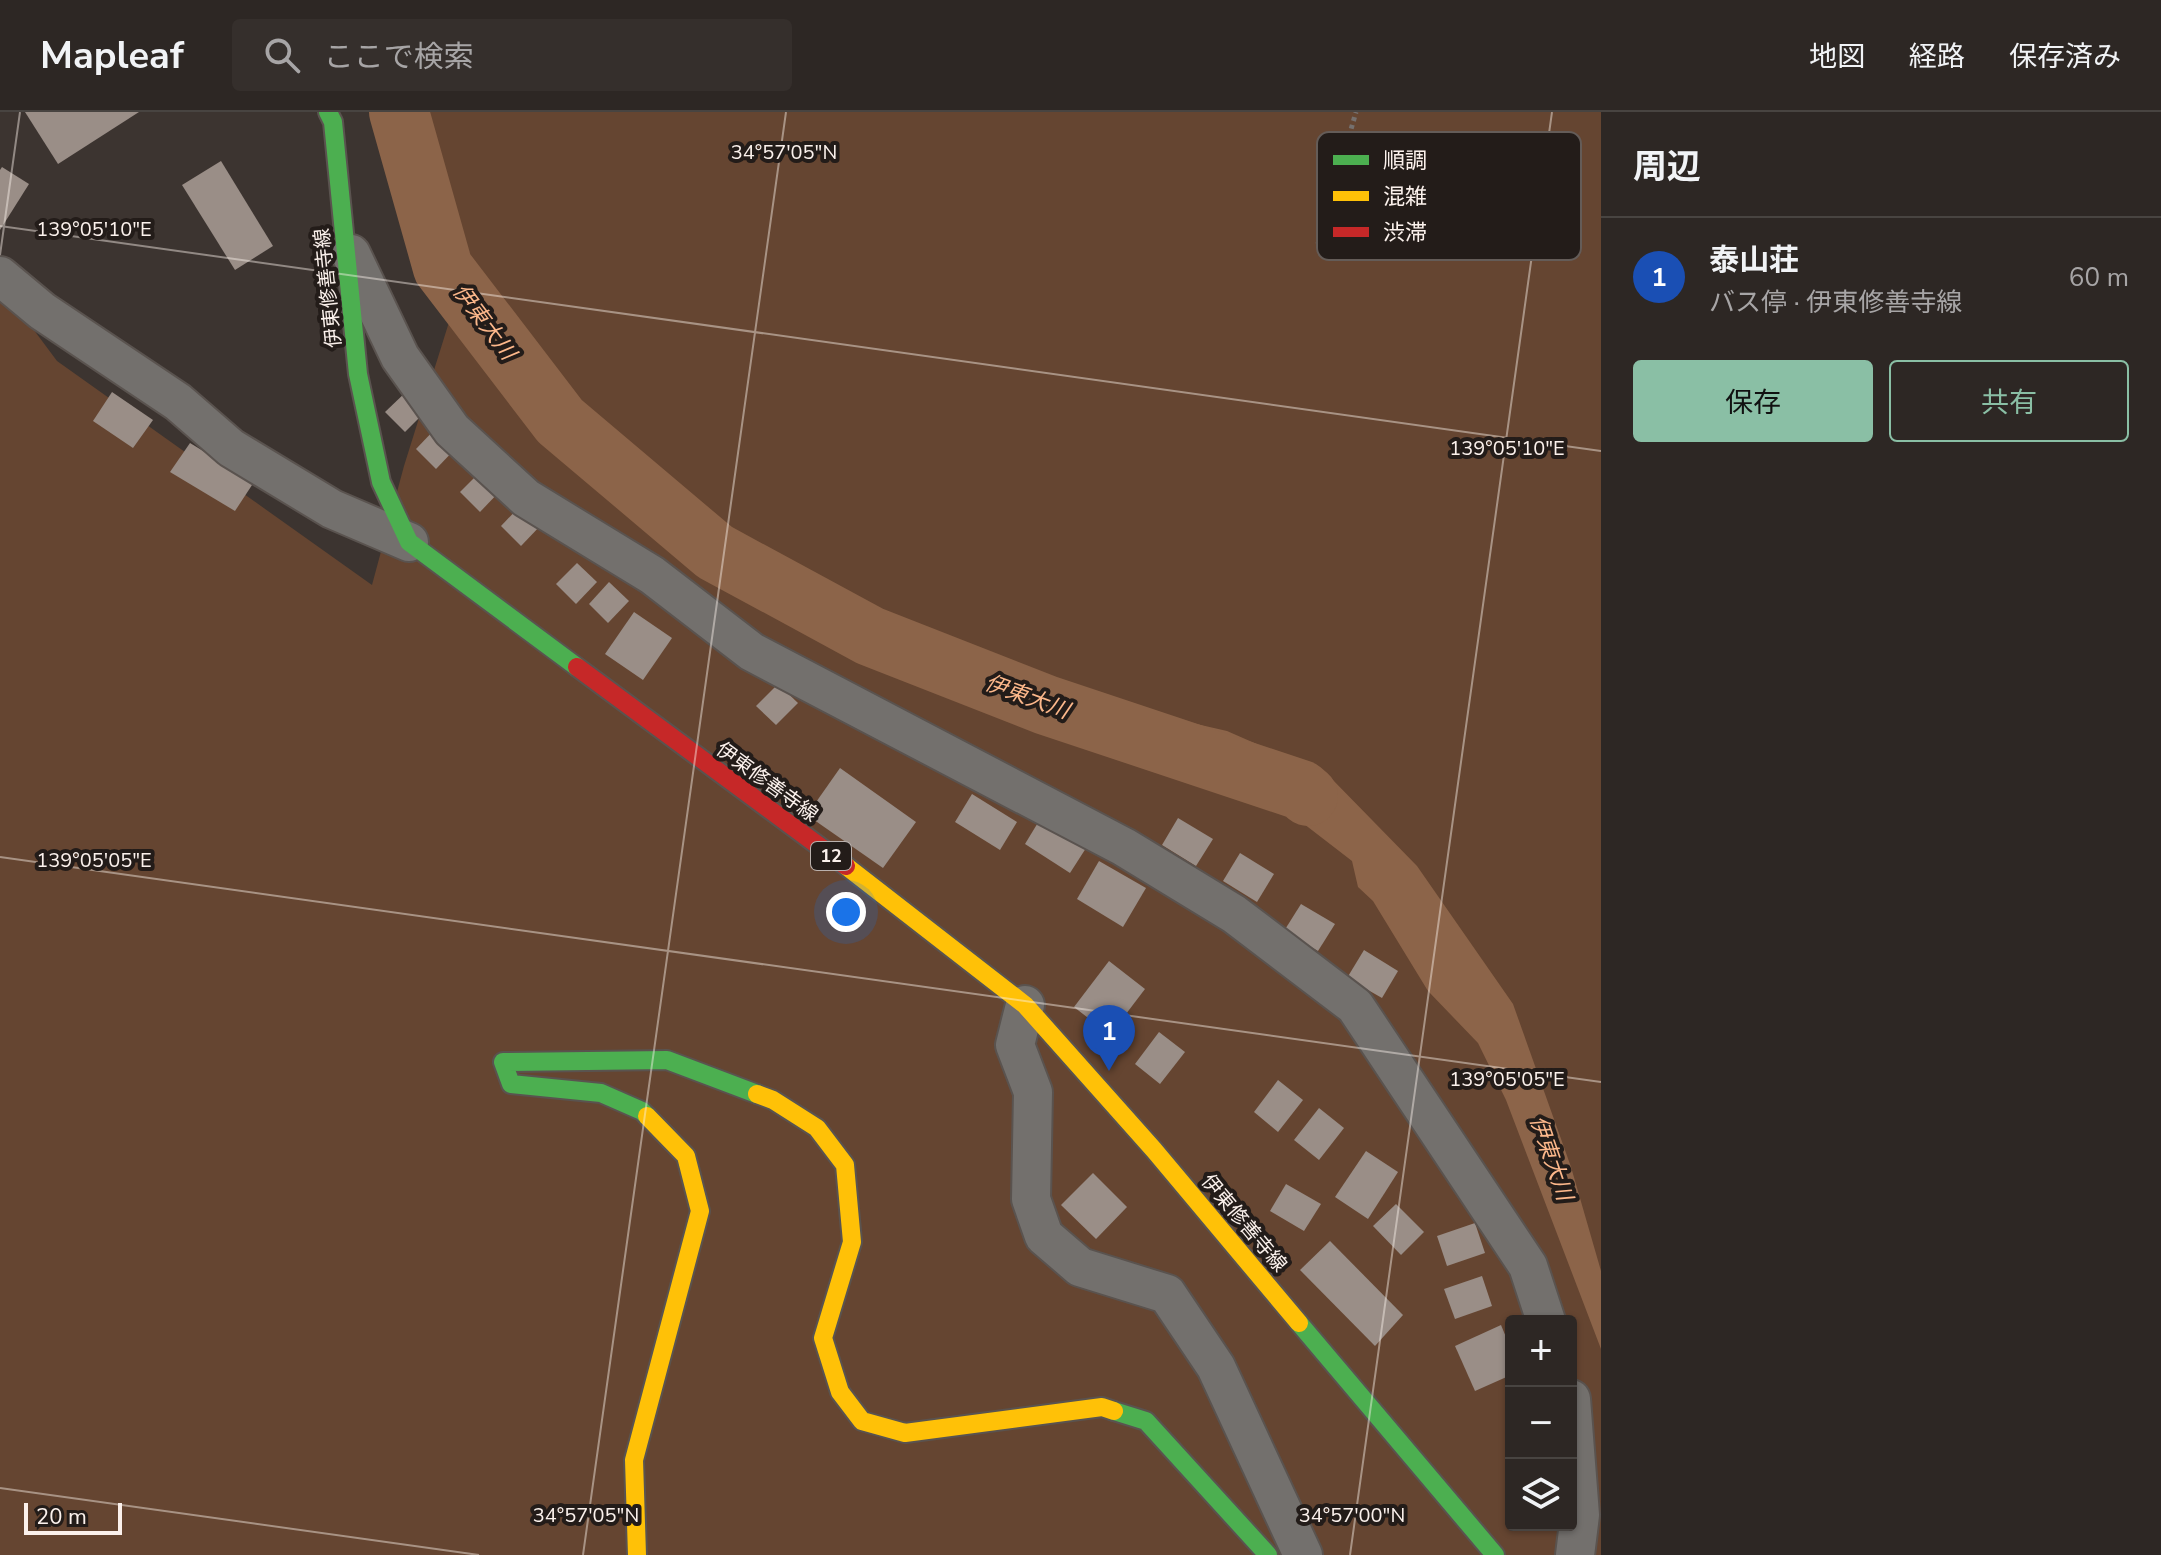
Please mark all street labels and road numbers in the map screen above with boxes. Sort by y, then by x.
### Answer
street label: 伊東修善寺線 [308,227,348,349]
street label: 伊東修善寺線 [711,736,823,828]
road number: 12 [811,842,851,870]
street label: 伊東修善寺線 [1195,1168,1293,1278]

